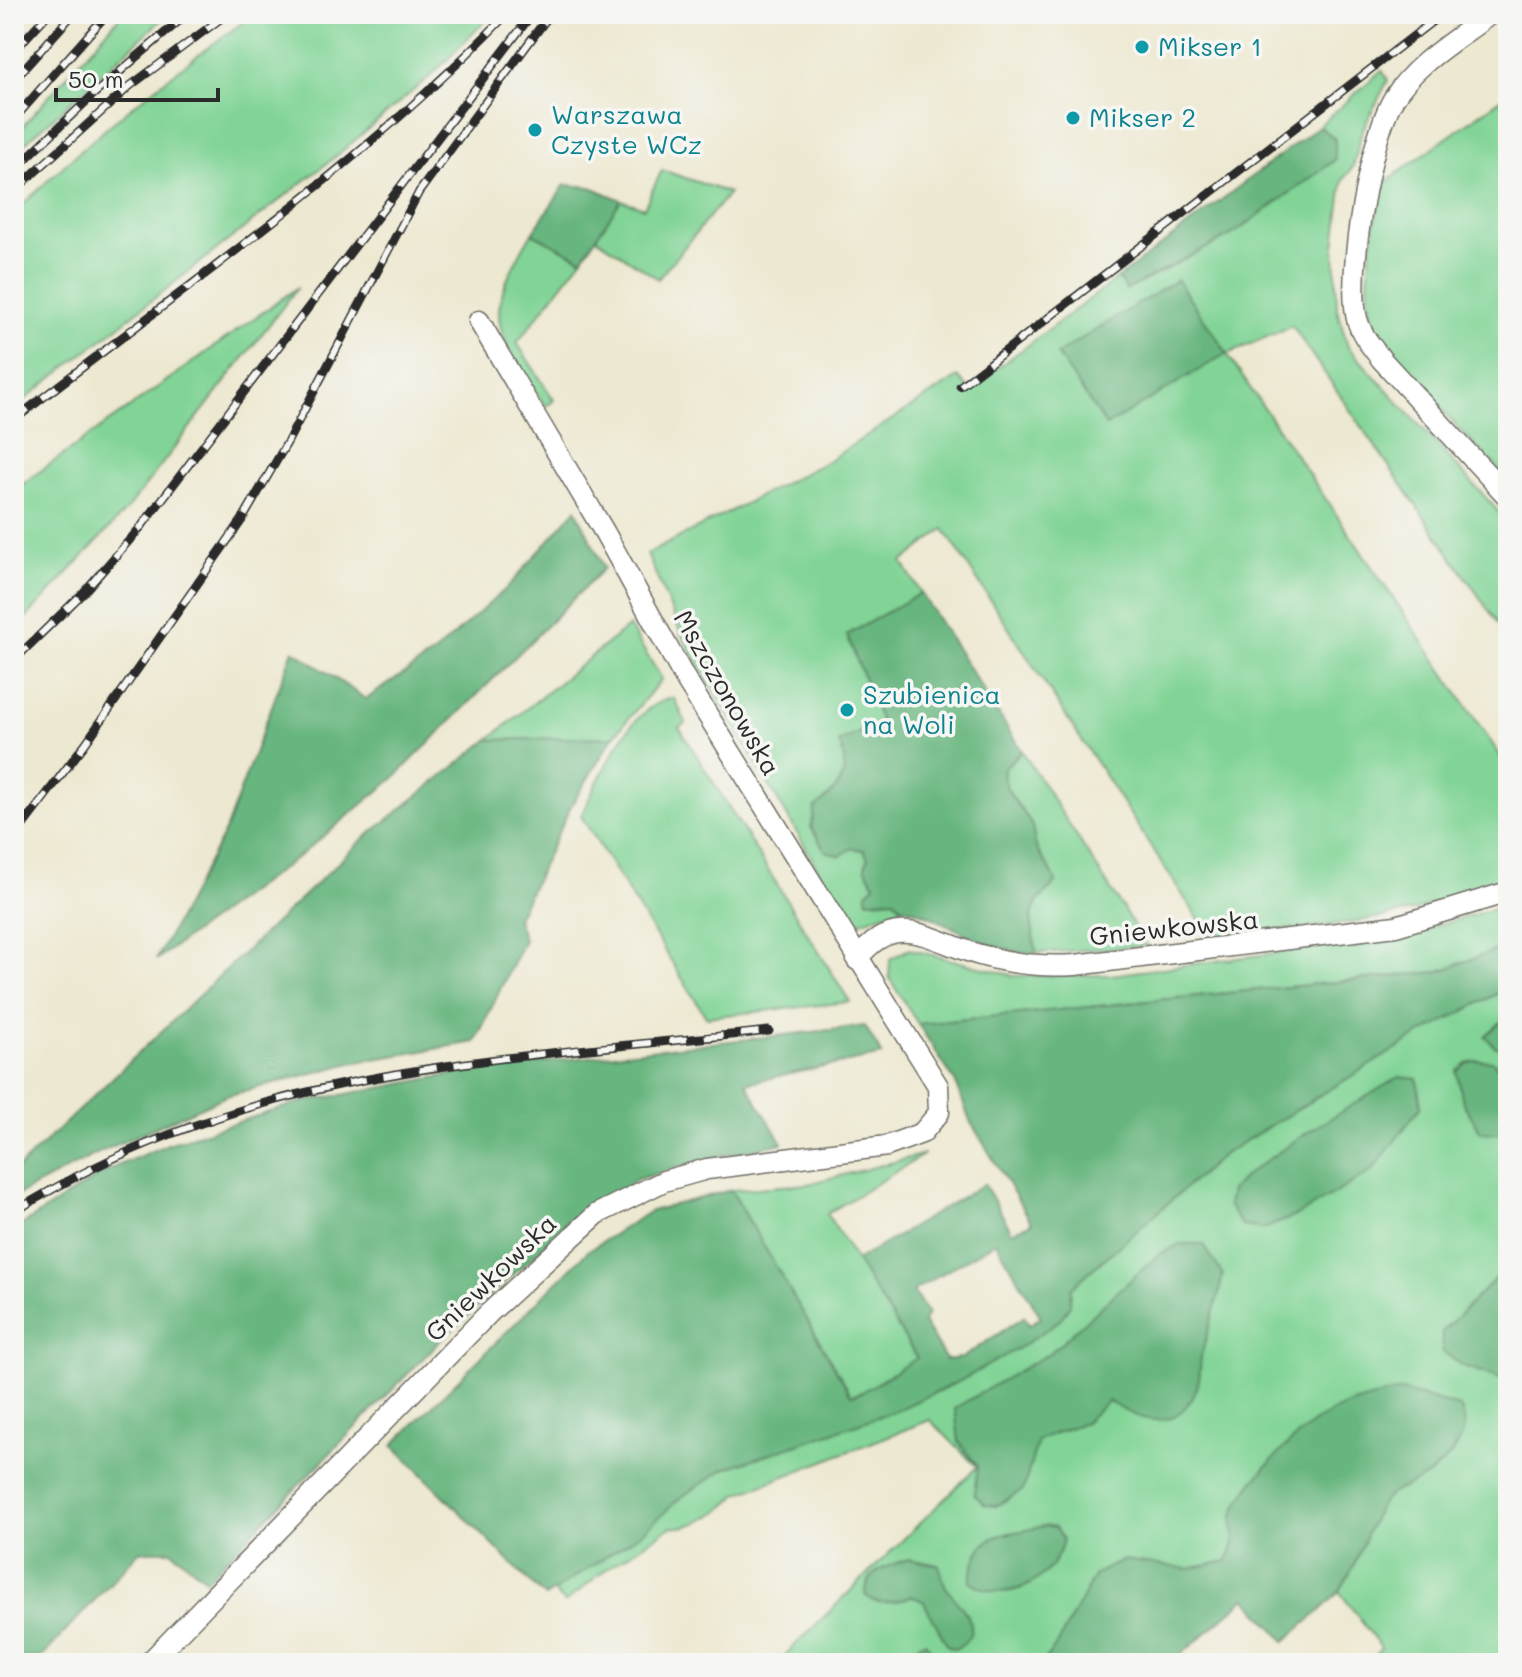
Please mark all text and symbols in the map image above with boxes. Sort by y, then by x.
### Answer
place label: Mikser 1 [1158,29,1262,63]
marker: Mikser 1 [1133,38,1151,56]
scale bar [56,52,218,102]
text: 50 m [68,63,124,94]
place label: Warszawa Czyste WCz [551,97,702,161]
place label: Mikser 2 [1089,100,1196,134]
marker: Mikser 2 [1064,109,1082,127]
marker: Warszawa Czyste WCz [526,121,544,139]
street label: Mszczonowska [667,604,789,781]
place label: Szubienica na Woli [863,677,1001,741]
marker: Szubienica na Woli [838,701,856,719]
street label: Gniewkowska [1088,901,1260,953]
street label: Gniewkowska [417,1206,563,1349]

